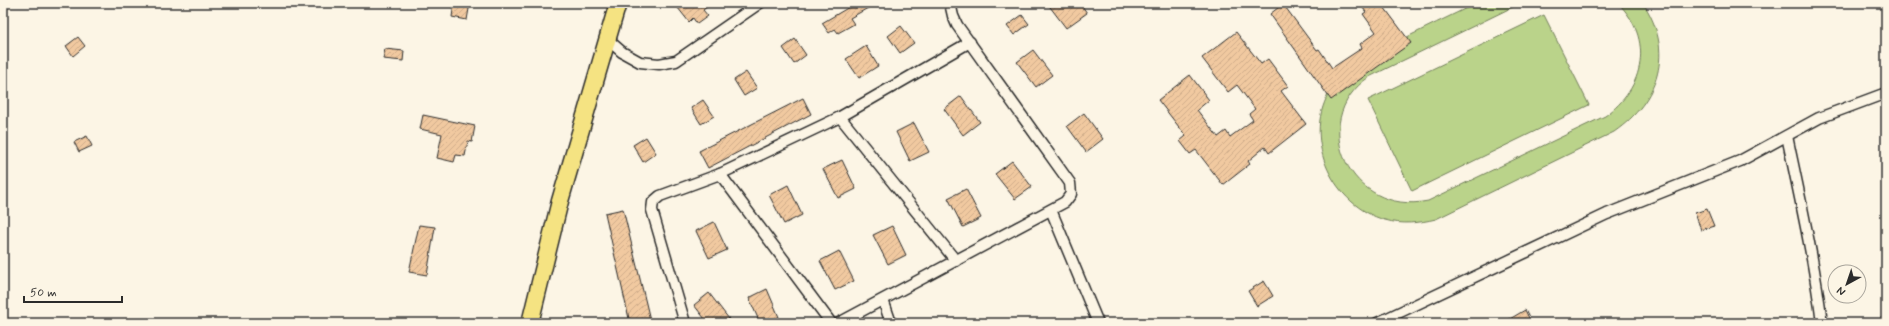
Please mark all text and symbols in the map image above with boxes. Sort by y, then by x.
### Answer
north arrow [1827,264,1867,304]
scale bar [24,278,122,304]
text: N [1834,283,1849,299]
text: 50 m [30,285,57,301]

